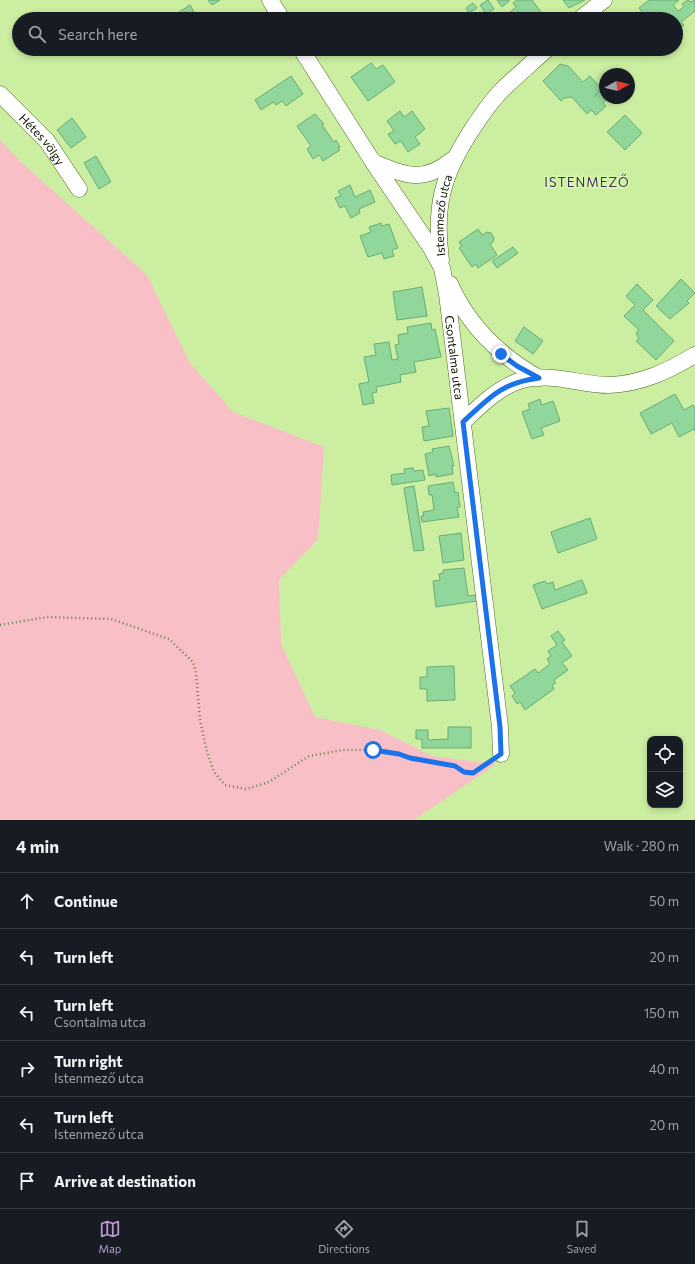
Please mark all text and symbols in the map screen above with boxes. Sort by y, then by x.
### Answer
search box [12,12,683,56]
icon: search [26,23,48,45]
text: Search here [58,25,137,43]
north arrow [599,68,635,104]
street label: Hétes völgy [17,111,68,167]
street label: Istenmező utca [432,172,455,257]
district label: ISTENMEZŐ [544,173,630,190]
street label: Csontalma utca [443,315,467,400]
route end [492,345,510,363]
map controls [647,736,683,808]
button: locate [647,736,683,772]
route start [364,741,382,759]
button: layers [647,772,683,808]
text: 4 min [16,836,59,857]
text: Walk · 280 m [604,838,679,854]
icon: ahead [16,890,38,912]
text: Continue [54,892,118,910]
text: 50 m [649,893,679,909]
icon: left [16,946,38,968]
text: Turn left [54,948,113,966]
text: 20 m [650,949,679,965]
text: Turn left [54,996,113,1014]
icon: left [16,1002,38,1024]
text: 150 m [644,1005,679,1021]
text: Csontalma utca [54,1014,146,1030]
text: Turn right [54,1052,123,1070]
icon: right [16,1058,38,1080]
text: 40 m [649,1061,679,1077]
text: Istenmező utca [54,1070,144,1086]
text: Turn left [54,1108,113,1126]
icon: left [16,1114,38,1136]
text: 20 m [650,1117,679,1133]
text: Istenmező utca [54,1126,144,1142]
icon: arrive [16,1170,38,1192]
text: Arrive at destination [54,1172,196,1190]
tab: Map [99,1218,121,1255]
tab: Directions [318,1218,370,1255]
tab: Saved [567,1218,596,1255]

